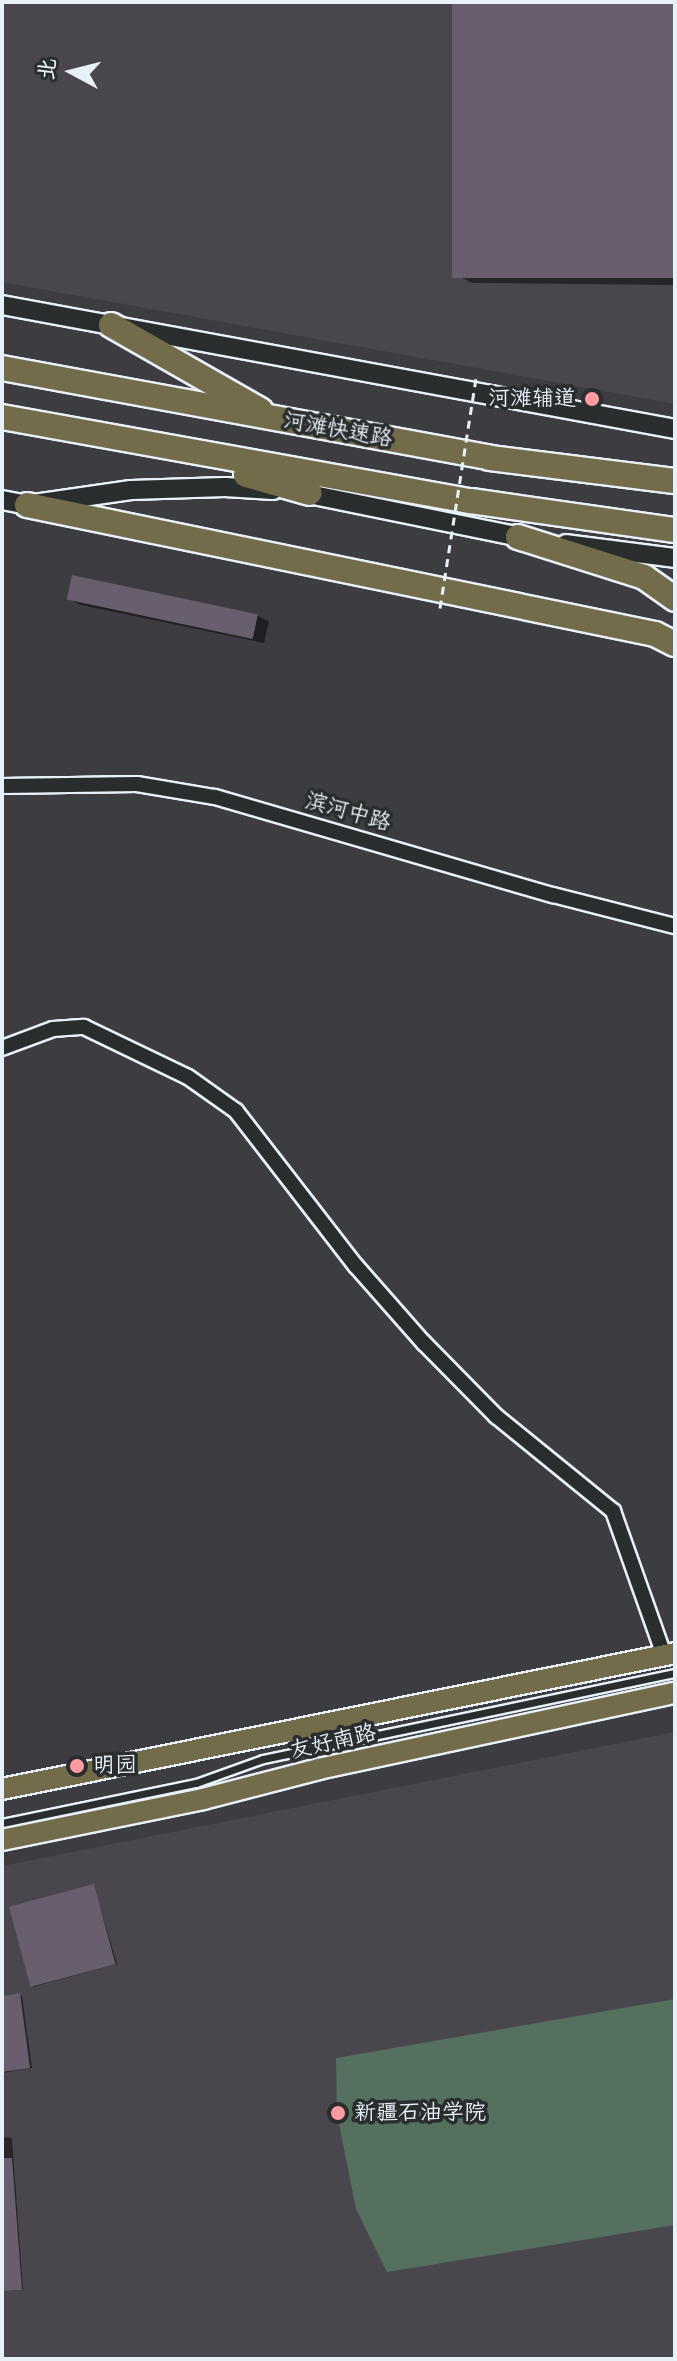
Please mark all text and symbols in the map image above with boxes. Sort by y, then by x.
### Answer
north arrow [32,32,112,112]
text: 北 [33,56,62,82]
place label: 河滩辅道 [488,386,576,412]
marker: 河滩辅道 [583,390,601,408]
street label: 河滩快速路 [282,407,394,453]
street label: 滨河中路 [302,787,394,837]
street label: 友好南路 [287,1719,379,1765]
place label: 明园 [93,1753,137,1779]
marker: 明园 [68,1757,86,1775]
place label: 新疆石油学院 [354,2100,486,2126]
marker: 新疆石油学院 [329,2104,347,2122]

